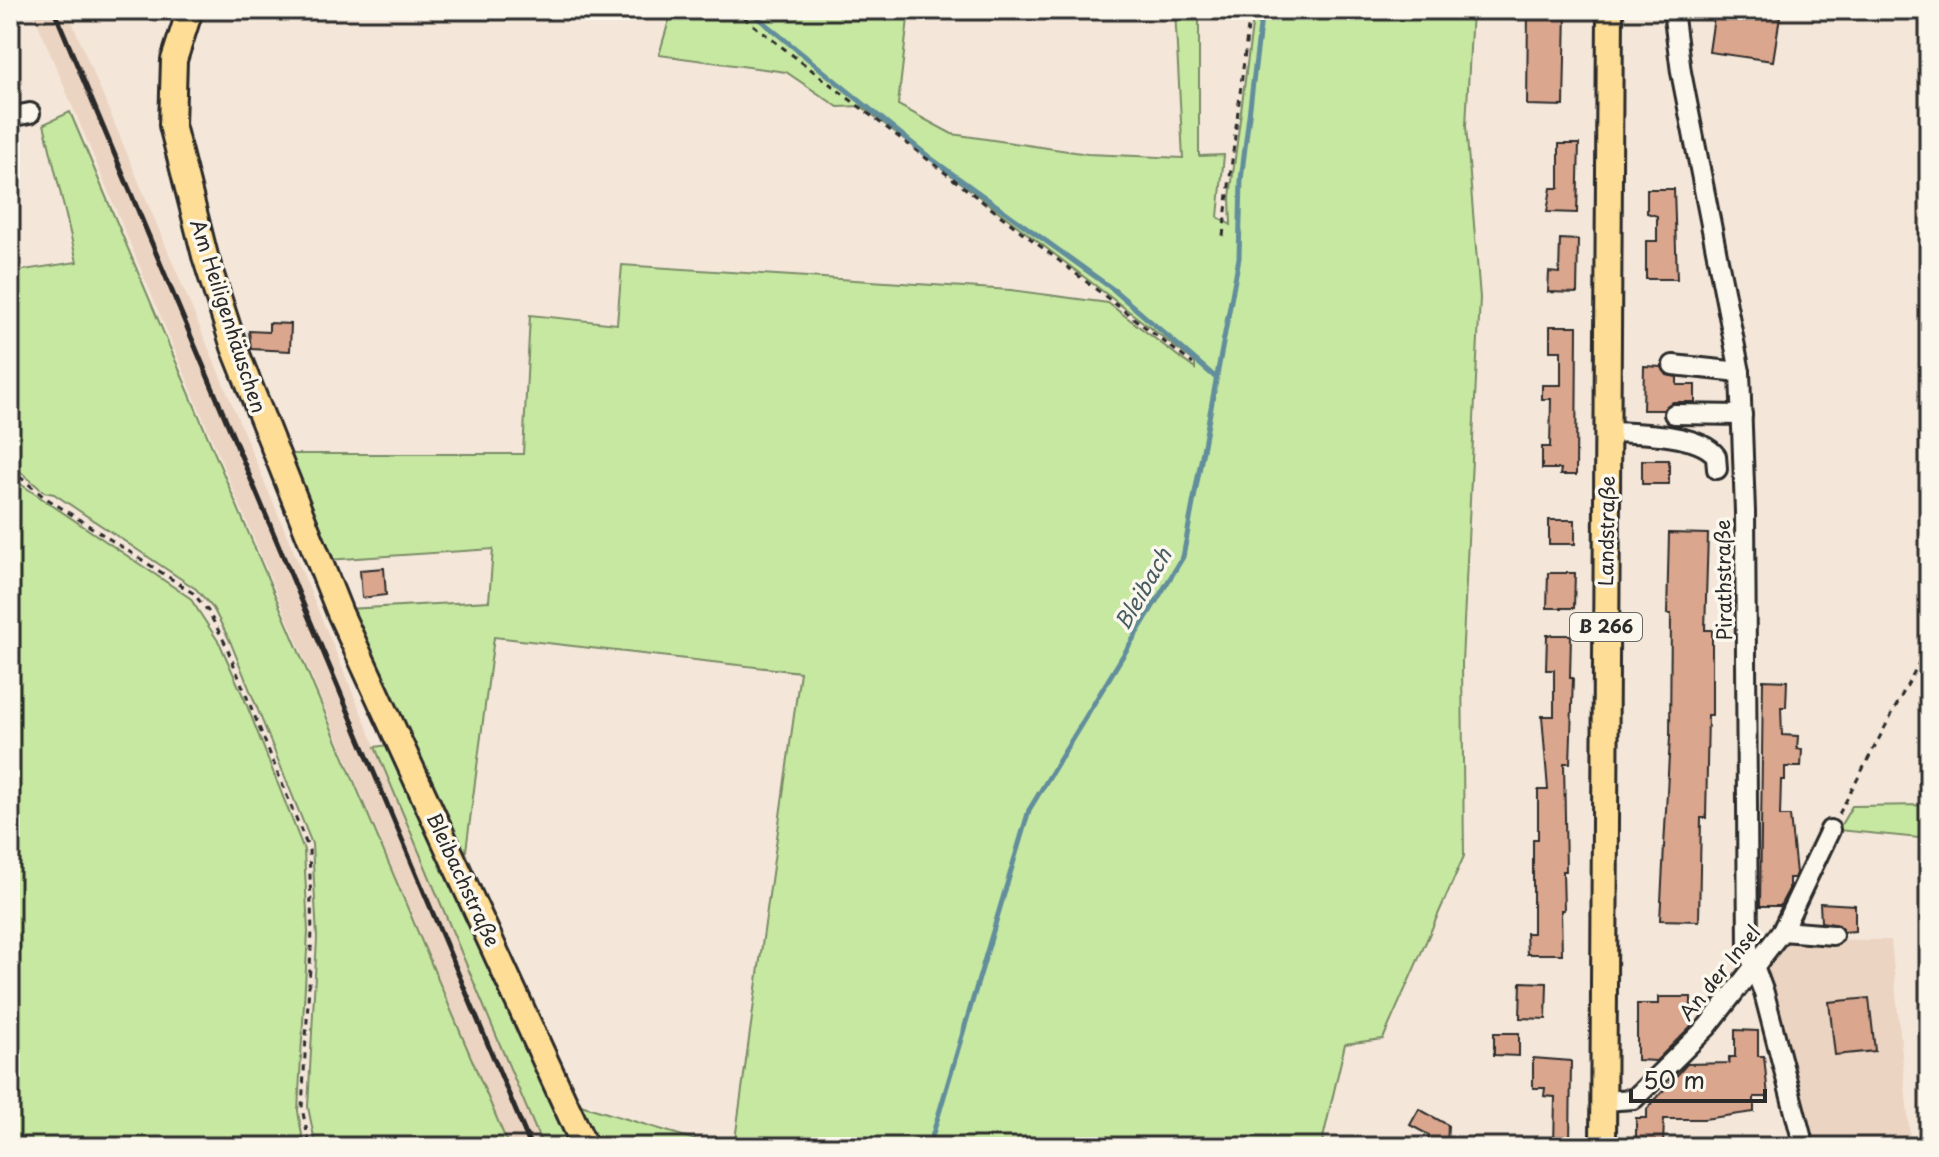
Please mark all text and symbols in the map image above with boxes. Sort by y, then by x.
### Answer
street label: Am Heiligenhäuschen [183,215,274,417]
street label: Landstraße [1590,476,1622,586]
street label: Pirathstraße [1707,519,1739,641]
water label: Bleibach [1105,540,1179,635]
road number: B 266 [1570,613,1642,641]
street label: Bleibachstraße [420,807,508,952]
street label: An der Insel [1671,918,1767,1027]
scale bar [1631,1053,1765,1103]
text: 50 m [1643,1061,1705,1097]

